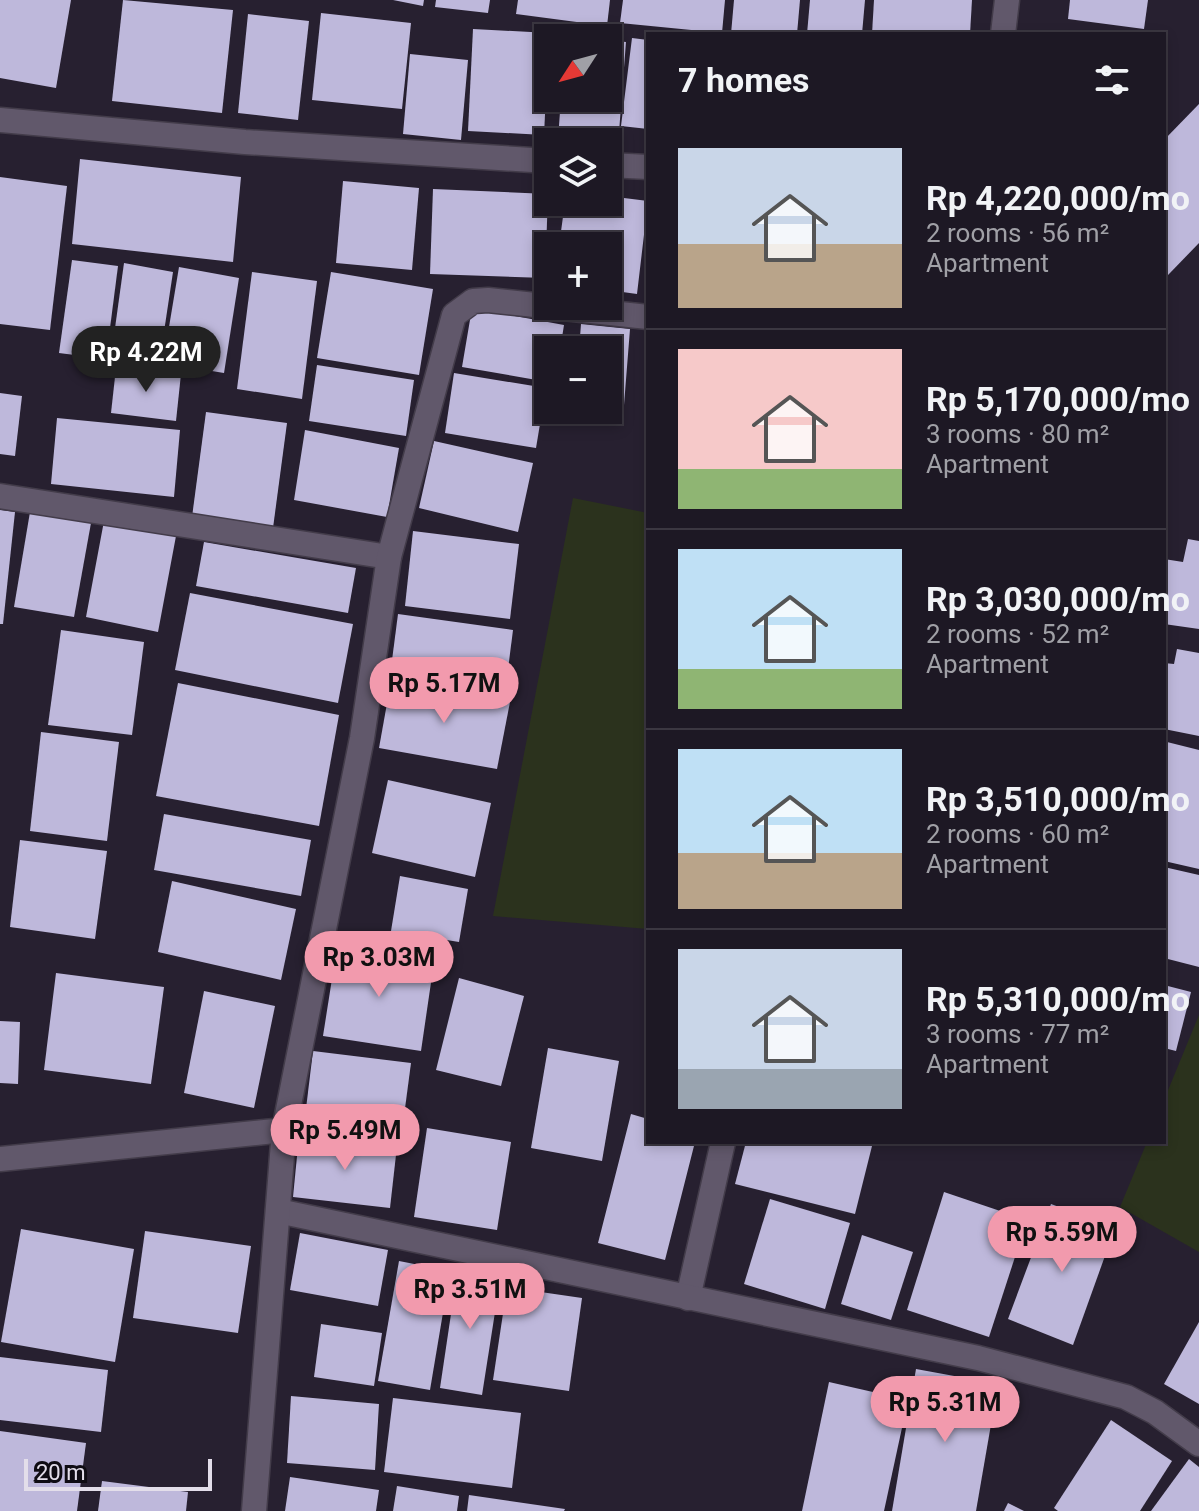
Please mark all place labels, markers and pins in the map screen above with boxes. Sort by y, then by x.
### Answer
pin: Rp 4.22M [63,326,229,394]
pin: Rp 5.17M [361,657,527,725]
pin: Rp 3.03M [296,931,462,999]
pin: Rp 5.49M [262,1104,428,1172]
pin: Rp 5.59M [979,1206,1145,1274]
pin: Rp 3.51M [387,1263,553,1331]
pin: Rp 5.31M [862,1376,1028,1444]

